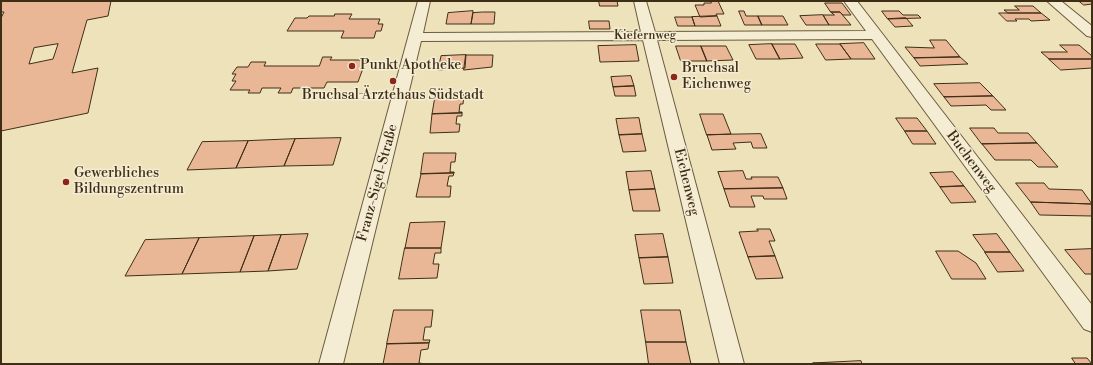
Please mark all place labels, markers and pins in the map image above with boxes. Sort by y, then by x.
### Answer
place label: Punkt Apotheke [360,58,461,74]
marker: Punkt Apotheke [347,61,357,71]
place label: Bruchsal Eichenweg [682,61,751,94]
marker: Bruchsal Eichenweg [669,72,679,82]
marker: Bruchsal Ärztehaus Südstadt [388,76,398,86]
place label: Bruchsal Ärztehaus Südstadt [302,88,484,104]
place label: Gewerbliches Bildungszentrum [74,166,184,198]
marker: Gewerbliches Bildungszentrum [61,177,71,187]

